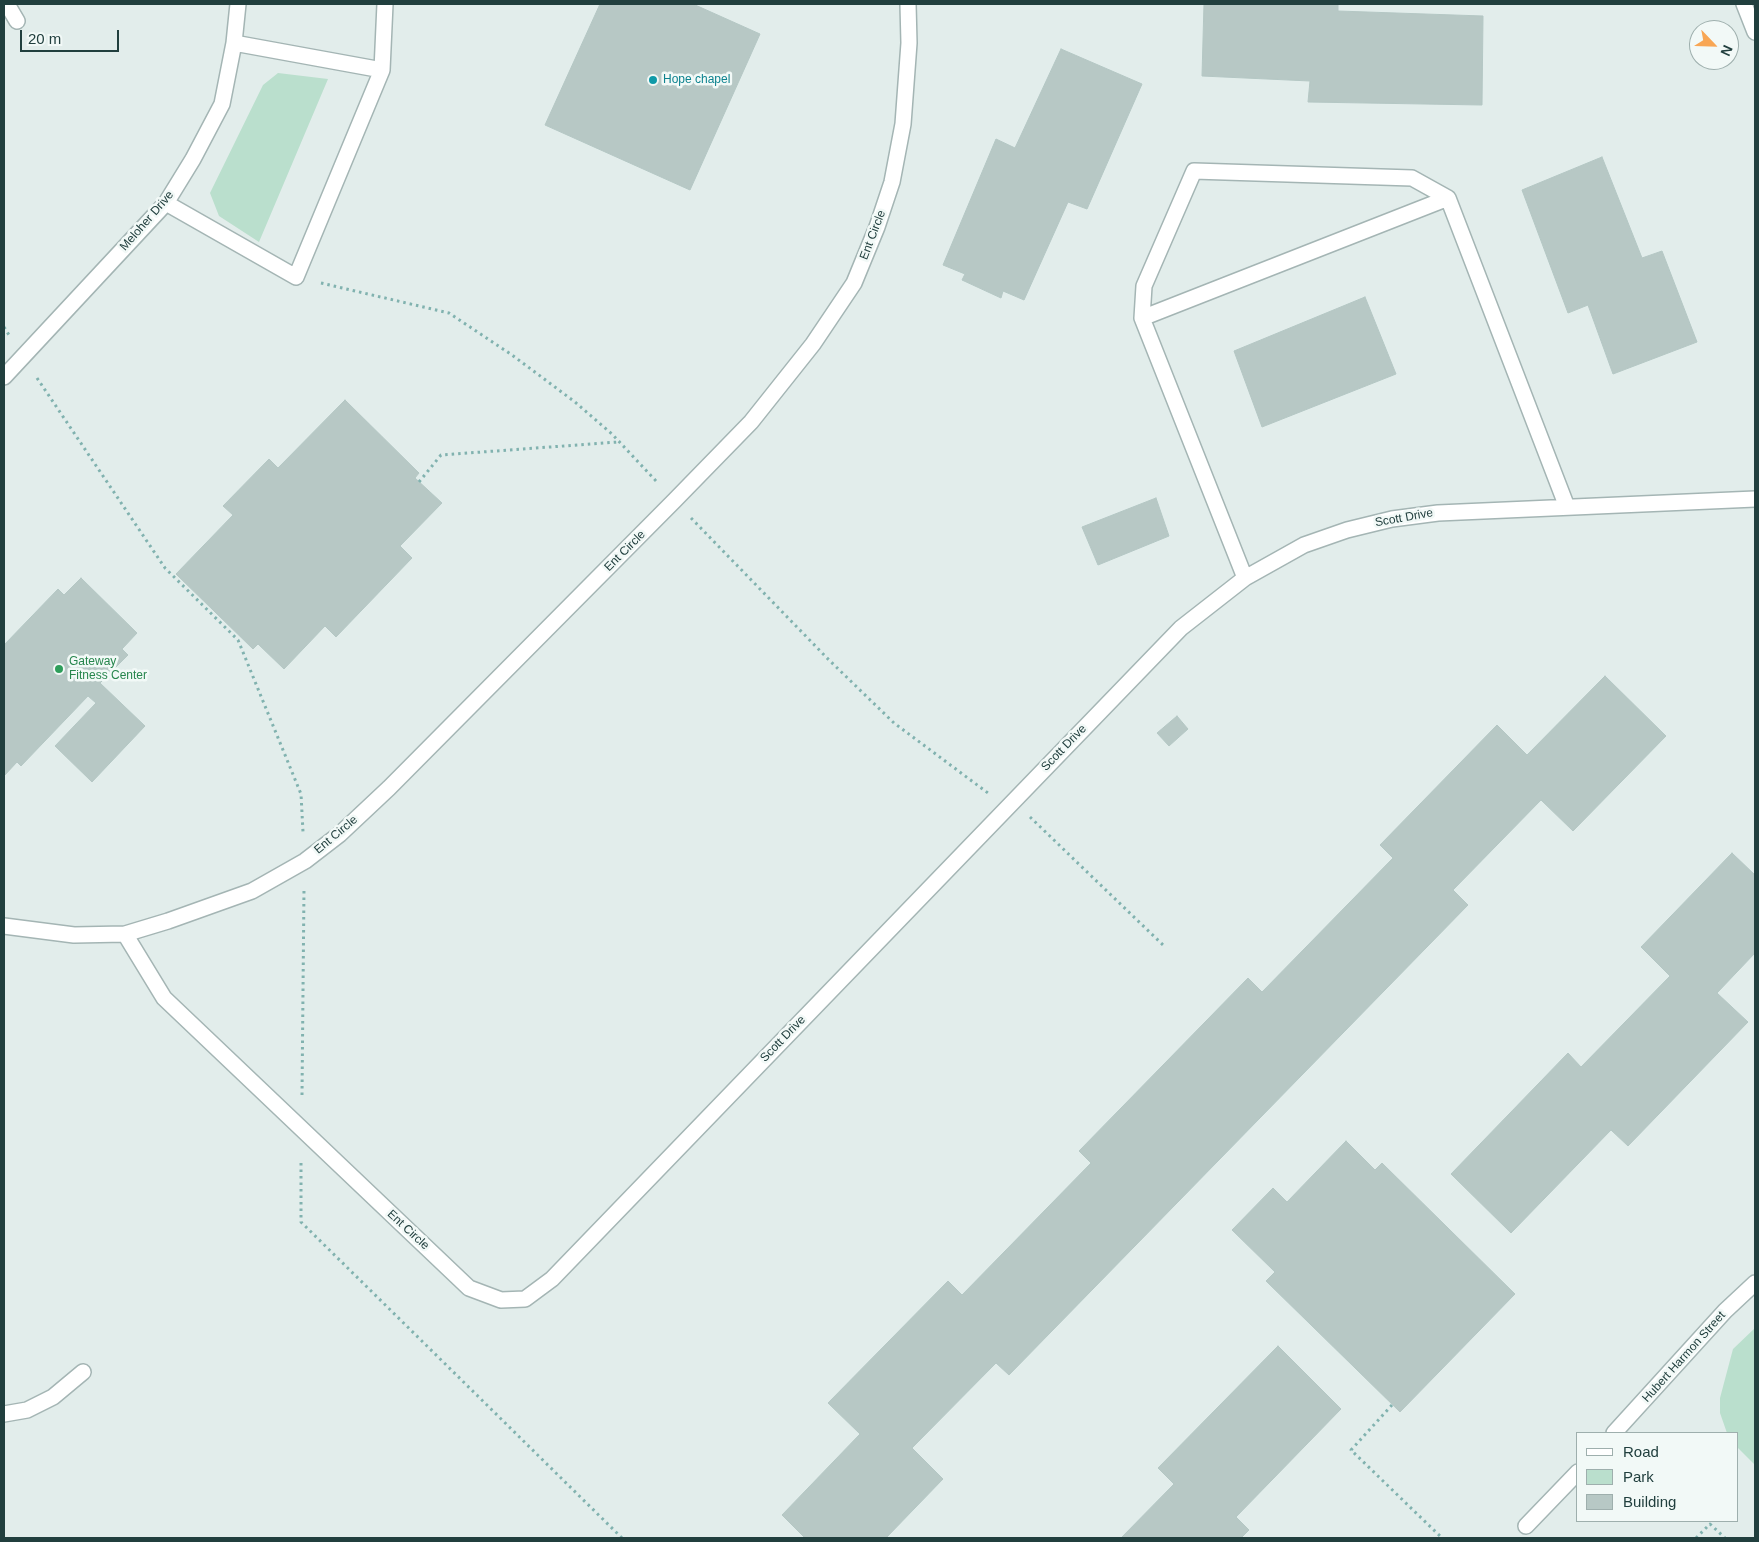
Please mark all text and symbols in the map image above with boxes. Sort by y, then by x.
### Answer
scale bar [22,20,121,52]
north arrow [1689,20,1739,70]
text: 20 m [28,30,61,47]
text: N [1717,43,1736,59]
place label: Hope chapel [663,73,730,87]
marker: Hope chapel [647,74,659,86]
street label: Meloher Drive [117,188,177,254]
street label: Ent Circle [857,208,889,262]
street label: Scott Drive [1374,506,1434,530]
street label: Ent Circle [602,528,648,574]
place label: Gateway Fitness Center [69,655,147,683]
marker: Gateway Fitness Center [53,663,65,675]
street label: Scott Drive [1038,722,1090,774]
street label: Ent Circle [311,813,361,857]
street label: Scott Drive [757,1013,809,1065]
street label: Ent Circle [384,1207,432,1253]
street label: Hubert Harmon Street [1639,1309,1729,1405]
legend [1576,1432,1739,1522]
text: Road [1623,1443,1659,1460]
text: Park [1623,1468,1654,1485]
text: Building [1623,1493,1676,1510]

